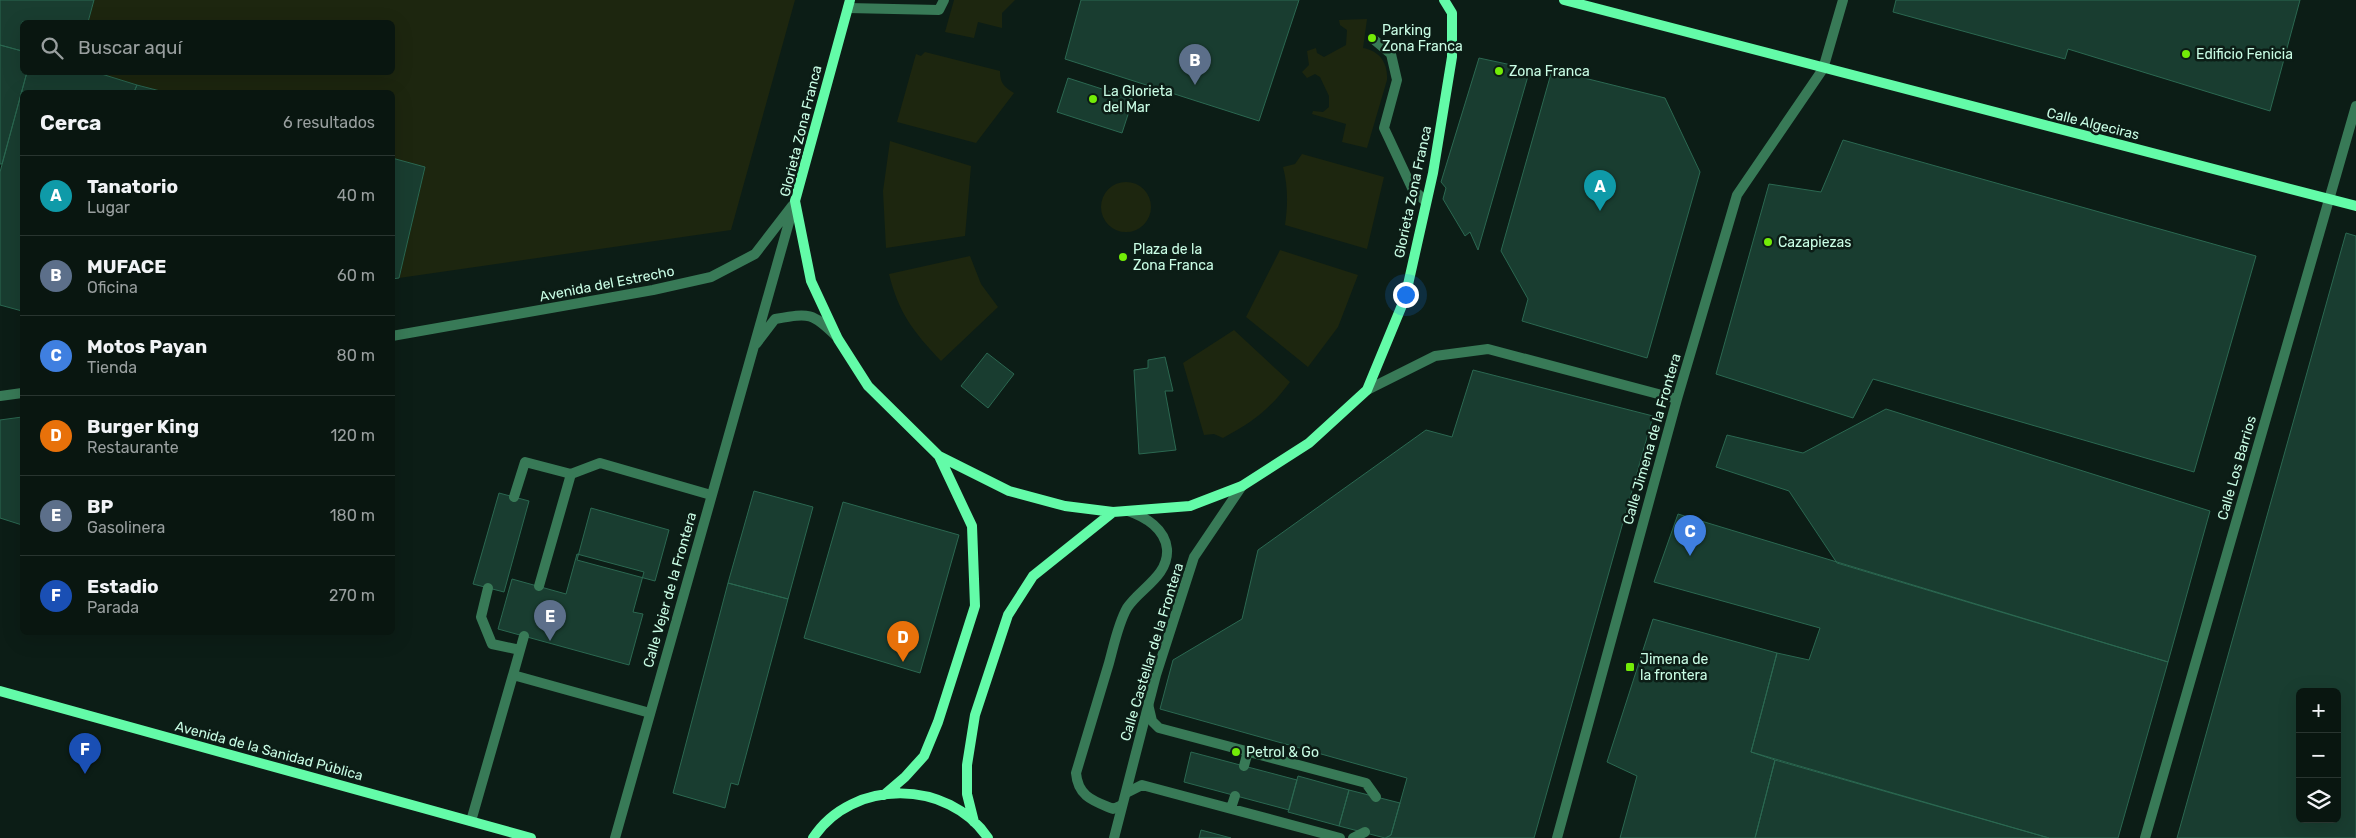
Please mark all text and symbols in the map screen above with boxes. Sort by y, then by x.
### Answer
search box [20,20,395,75]
place label: Parking Zona Franca [1382,22,1463,55]
marker: Parking Zona Franca [1366,32,1378,44]
icon: search [38,34,66,62]
text: Buscar aquí [78,36,182,59]
pin: B [1179,44,1211,85]
place label: Edificio Fenicia [2196,46,2293,63]
marker: Edificio Fenicia [2180,48,2192,60]
place label: Zona Franca [1509,63,1590,80]
street label: Glorieta Zona Franca [776,64,826,198]
marker: Zona Franca [1493,65,1505,77]
place label: La Glorieta del Mar [1103,83,1173,116]
marker: La Glorieta del Mar [1087,93,1099,105]
street label: Calle Algeciras [2045,104,2141,144]
text: Cerca [40,110,101,135]
text: 6 resultados [283,113,375,132]
street label: Glorieta Zona Franca [1391,124,1435,260]
pin: A [1584,170,1616,211]
text: Tanatorio [87,175,178,198]
text: A [50,186,62,205]
text: 40 m [337,186,375,205]
text: Lugar [87,198,130,217]
place label: Cazapiezas [1778,234,1851,251]
marker: Cazapiezas [1762,236,1774,248]
place label: Plaza de la Zona Franca [1133,241,1214,274]
marker: Plaza de la Zona Franca [1117,251,1129,263]
text: MUFACE [87,255,166,278]
street label: Avenida del Estrecho [538,263,676,305]
text: B [50,266,62,285]
text: 60 m [337,266,375,285]
text: Oficina [87,278,138,297]
your location [1393,282,1419,308]
text: Motos Payan [87,335,207,358]
text: C [50,346,62,365]
text: 80 m [337,346,375,365]
street label: Calle Jimena de la Frontera [1619,351,1685,527]
text: Tienda [87,358,137,377]
street label: Calle Los Barrios [2214,414,2260,522]
text: Burger King [87,415,199,438]
text: D [50,426,62,445]
text: 120 m [330,426,375,445]
text: Restaurante [87,438,179,457]
text: BP [87,495,113,518]
text: E [51,506,61,525]
text: 180 m [330,506,375,525]
street label: Calle Vejer de la Frontera [640,510,700,670]
pin: C [1674,515,1706,556]
text: Gasolinera [87,518,165,537]
street label: Calle Castellar de la Frontera [1117,561,1187,743]
text: Estadio [87,575,159,598]
text: F [51,586,61,605]
text: 270 m [329,586,375,605]
text: Parada [87,598,139,617]
pin: E [534,600,566,641]
pin: D [887,621,919,662]
place label: Jimena de la frontera [1640,651,1709,684]
marker: Jimena de la frontera [1624,661,1636,673]
map controls [2296,688,2341,823]
button: + [2296,688,2341,733]
street label: Avenida de la Sanidad Pública [173,718,365,784]
pin: F [69,733,101,774]
button: − [2296,733,2341,778]
place label: Petrol & Go [1246,744,1319,761]
marker: Petrol & Go [1230,746,1242,758]
button: layers [2296,778,2341,823]

